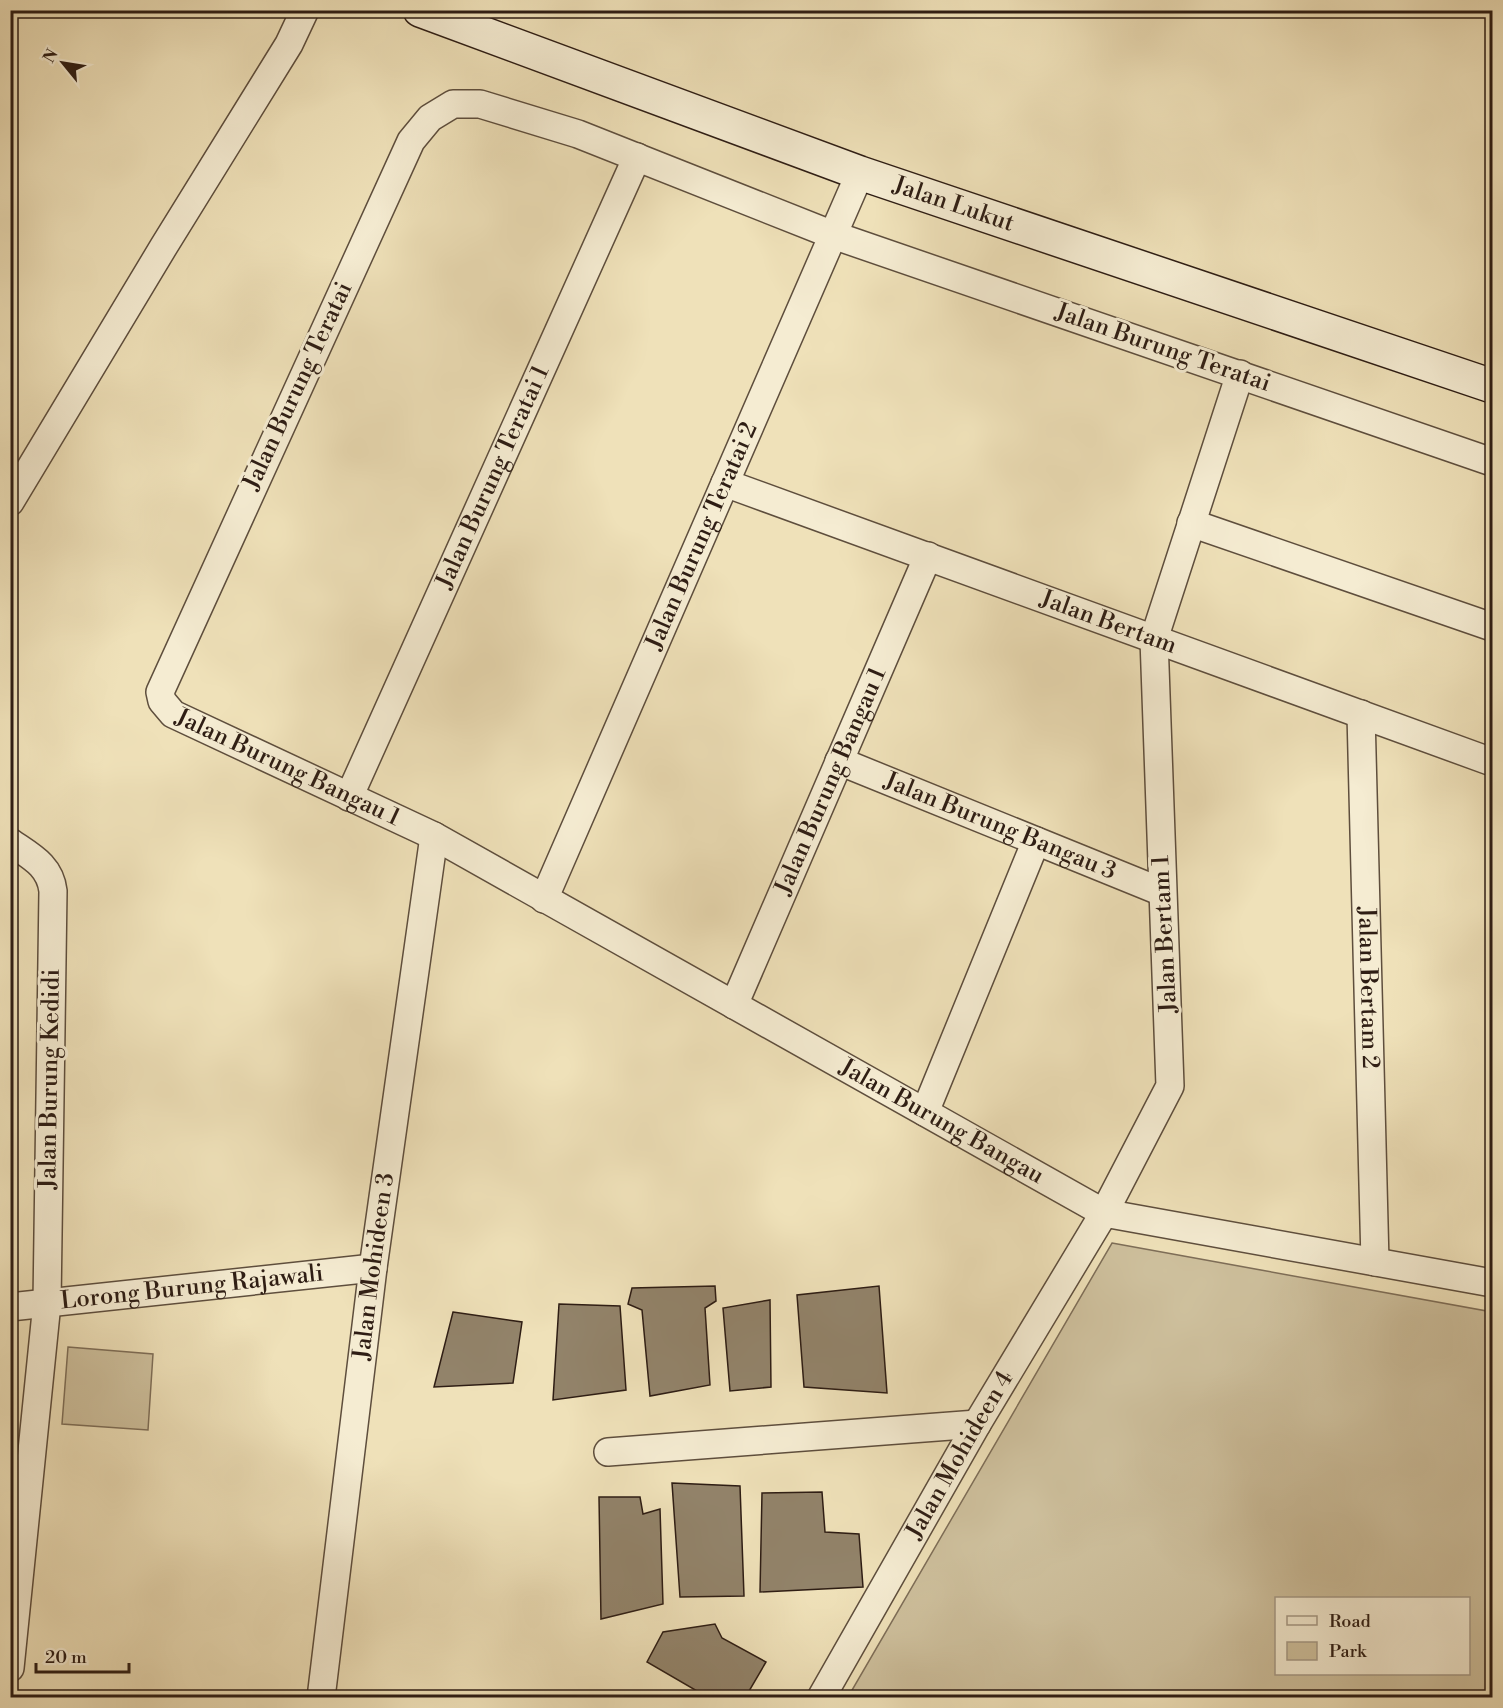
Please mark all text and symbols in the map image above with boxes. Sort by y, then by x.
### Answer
north arrow [33,33,93,93]
text: N [39,45,63,66]
street label: Jalan Lukut [888,170,1019,239]
street label: Jalan Burung Teratai [236,277,359,496]
street label: Jalan Burung Teratai [1050,297,1275,399]
street label: Jalan Burung Teratai 1 [429,360,557,594]
street label: Jalan Burung Teratai 2 [639,418,765,655]
street label: Jalan Bertam [1035,584,1181,661]
street label: Jalan Burung Bangau 1 [768,662,893,900]
street label: Jalan Burung Bangau 1 [170,702,406,833]
street label: Jalan Burung Bangau 3 [879,766,1121,887]
street label: Jalan Bertam 1 [1146,854,1184,1015]
street label: Jalan Bertam 2 [1351,906,1385,1069]
street label: Jalan Burung Kedidi [33,968,67,1190]
street label: Jalan Burung Bangau [834,1052,1049,1191]
street label: Jalan Mohideen 3 [347,1171,401,1362]
street label: Lorong Burung Rajawali [59,1258,325,1317]
street label: Jalan Mohideen 4 [899,1365,1020,1545]
legend [1275,1597,1470,1675]
text: Road [1329,1610,1372,1633]
scale bar [36,1636,129,1674]
text: Park [1329,1640,1368,1663]
text: 20 m [45,1646,87,1669]

